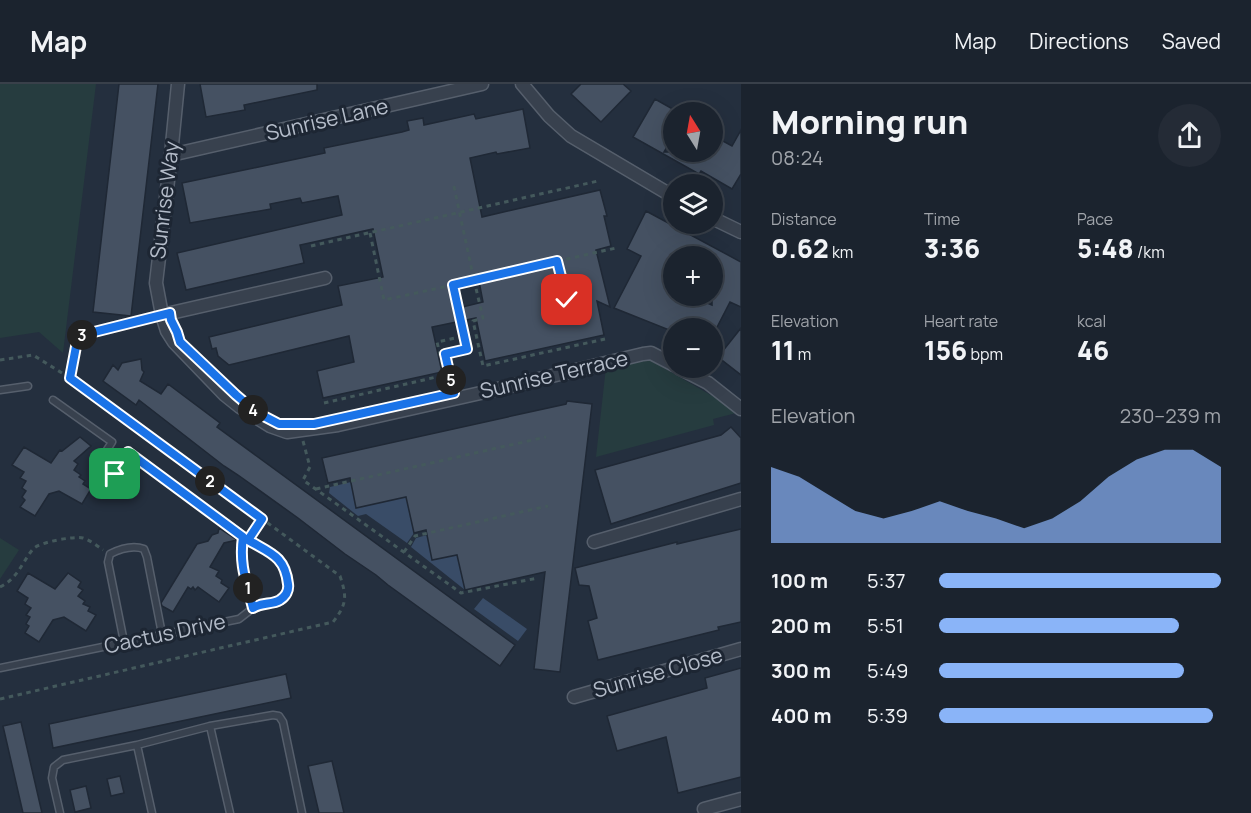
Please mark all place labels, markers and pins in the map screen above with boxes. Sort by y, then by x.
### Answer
pin [541,274,592,325]
pin: 3 [67,320,97,350]
pin: 5 [436,365,466,395]
pin: 4 [238,395,268,425]
pin [89,448,140,499]
pin: 2 [195,466,225,496]
pin: 1 [233,573,263,603]

